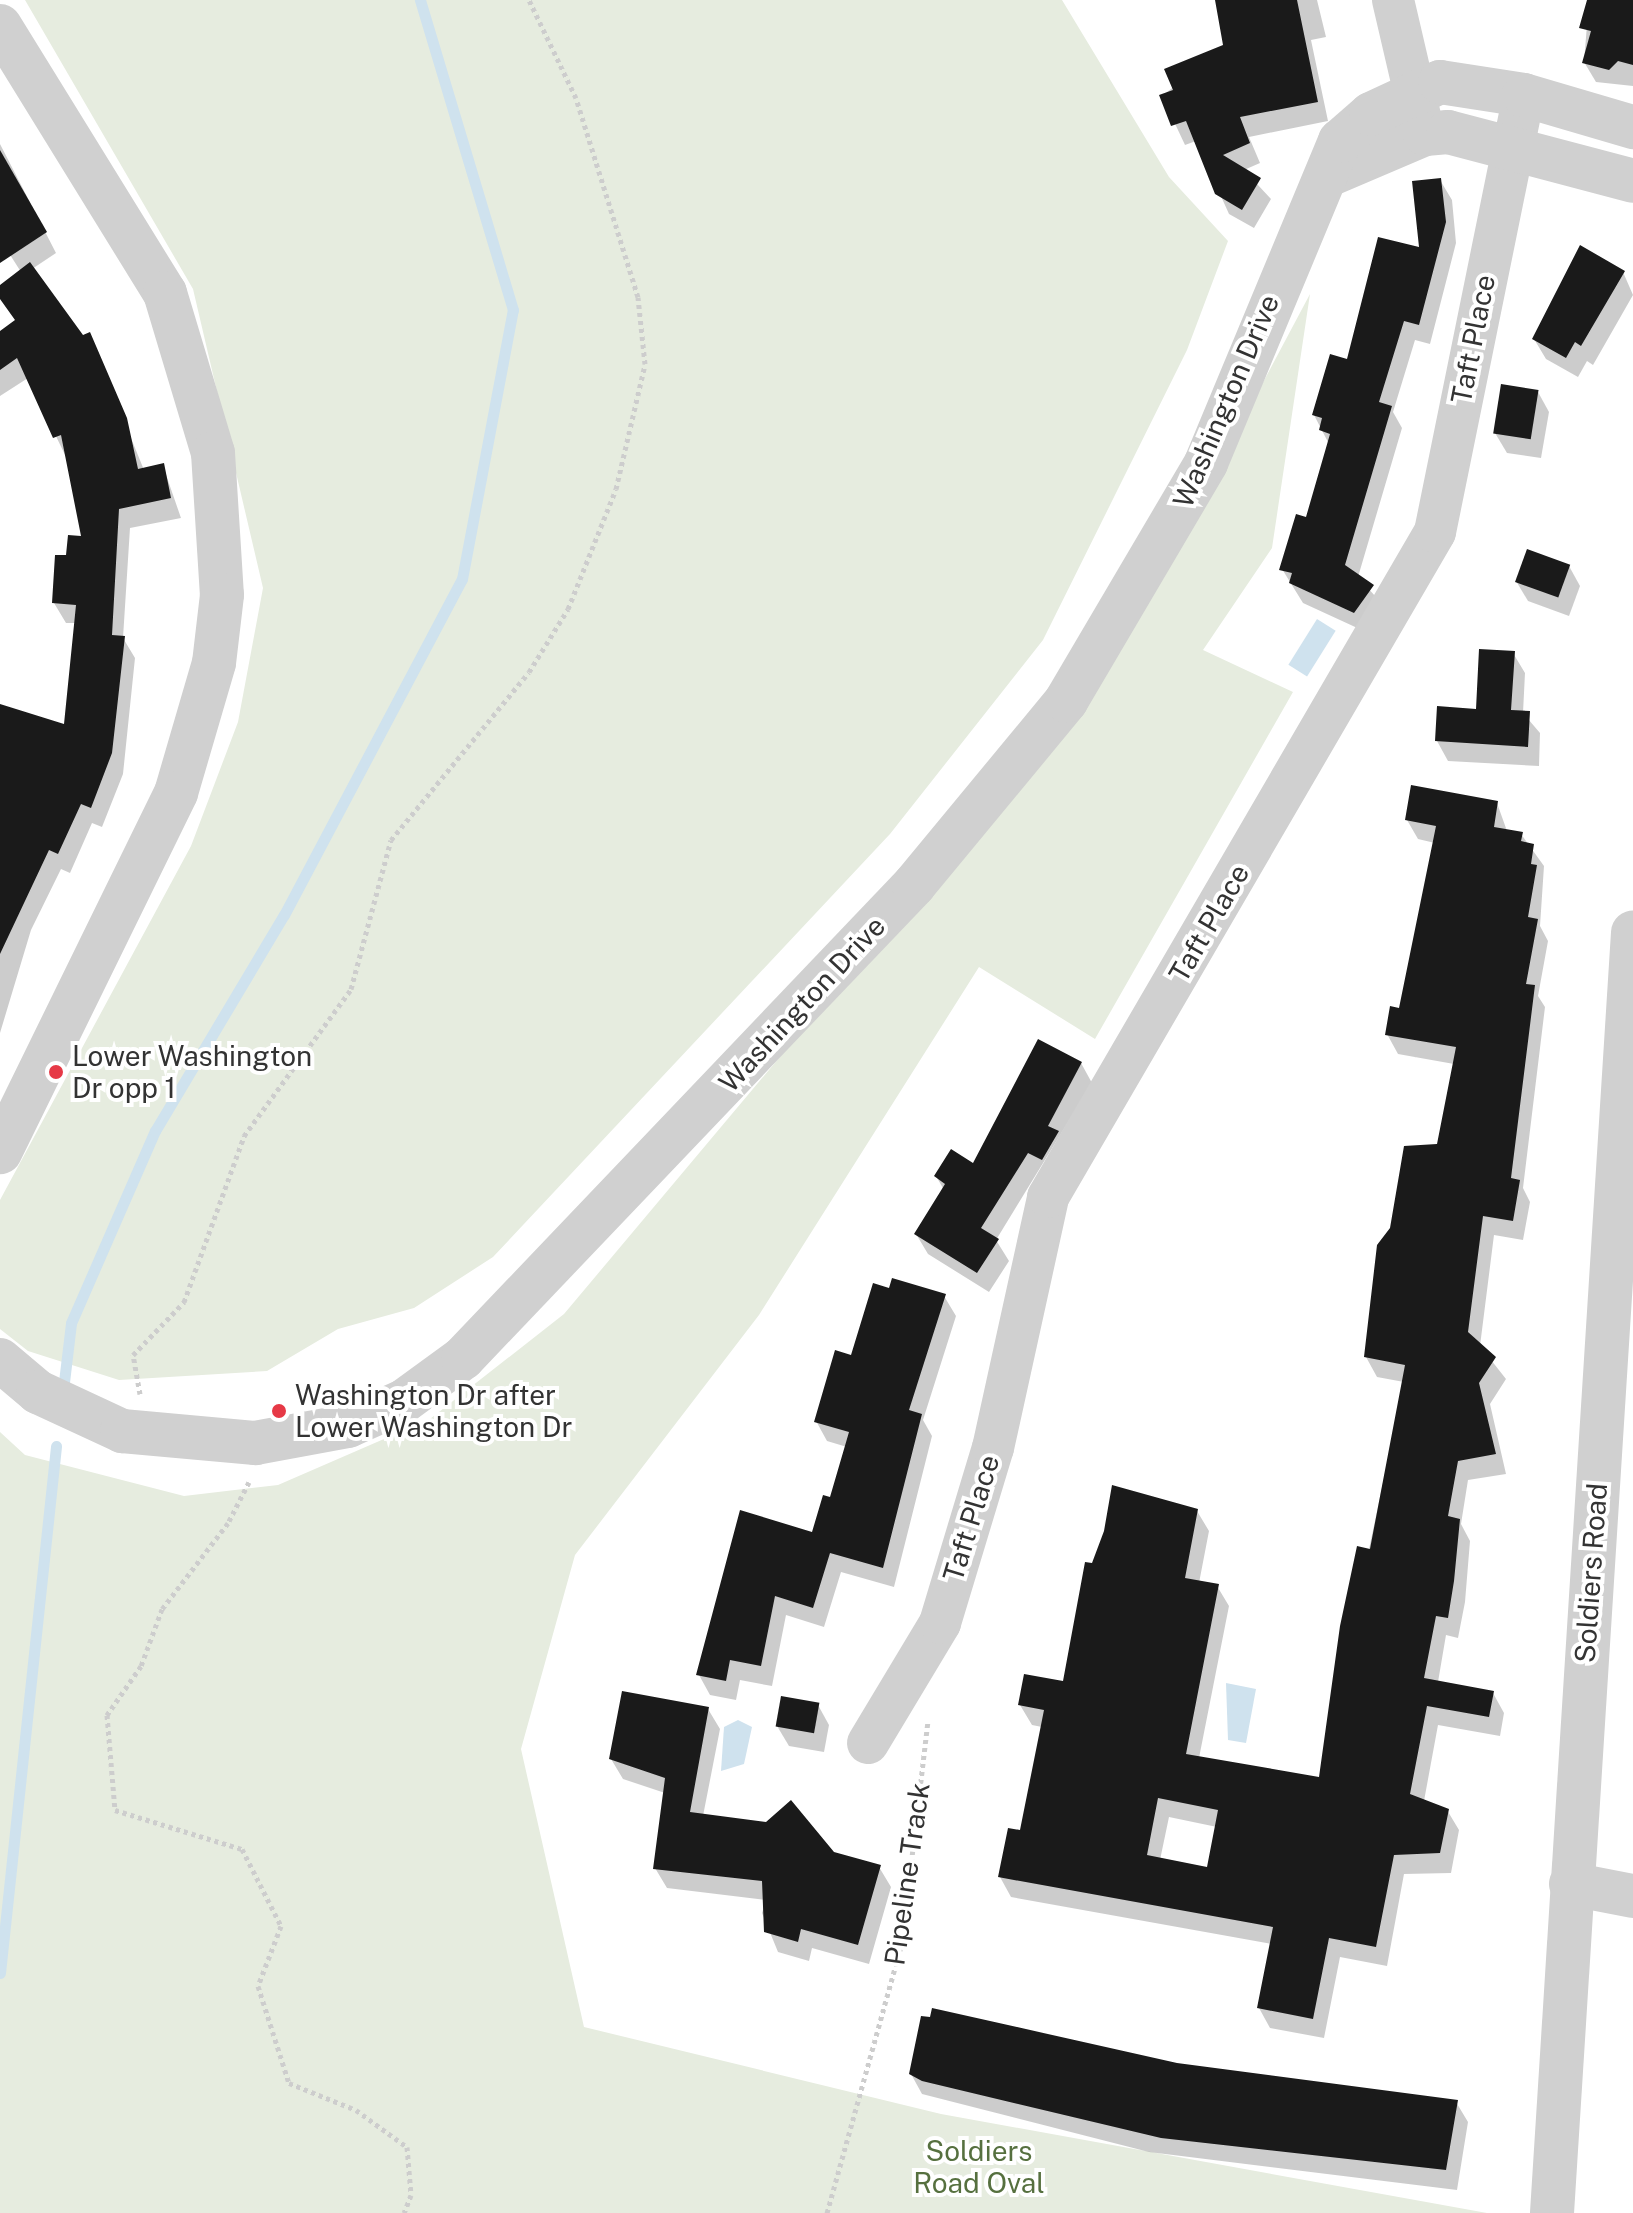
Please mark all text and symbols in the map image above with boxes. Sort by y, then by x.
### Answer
street label: Taft Place [1444,272,1502,406]
street label: Washington Drive [1166,289,1286,513]
street label: Taft Place [1162,858,1256,988]
street label: Washington Drive [712,909,892,1099]
place label: Lower Washington Dr opp 1 [72,1039,313,1105]
marker: Lower Washington Dr opp 1 [47,1063,65,1081]
place label: Washington Dr after Lower Washington Dr [295,1378,573,1444]
marker: Washington Dr after Lower Washington Dr [270,1402,288,1420]
street label: Taft Place [936,1451,1006,1585]
street label: Soldiers Road [1568,1482,1614,1664]
street label: Pipeline Track [878,1780,936,1968]
park label: Soldiers Road Oval [913,2134,1045,2200]

